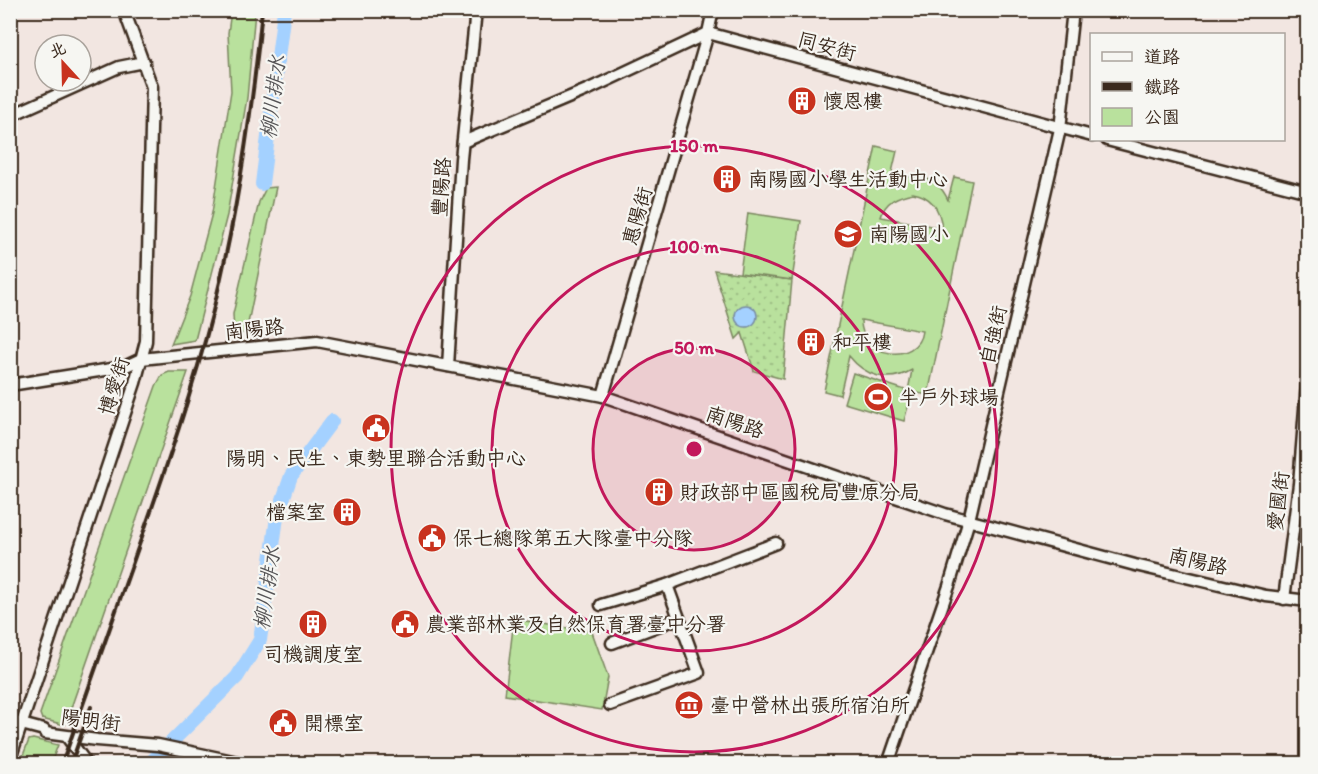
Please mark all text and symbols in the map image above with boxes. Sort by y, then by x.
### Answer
street label: 同安街 [795,27,859,65]
north arrow [33,33,93,93]
legend [1090,33,1285,141]
text: 北 [47,38,69,61]
text: 道路 [1144,46,1180,68]
water label: 柳川排水 [255,53,290,140]
text: 鐵路 [1144,76,1180,98]
building icon: 懷恩樓 [786,85,818,117]
place label: 懷恩樓 [823,89,883,113]
text: 公園 [1144,106,1180,128]
text: 150 m [670,135,719,157]
street label: 豐陽路 [427,155,455,218]
building icon: 南陽國小學生活動中心 [711,163,743,195]
place label: 南陽國小學生活動中心 [748,167,948,191]
street label: 惠陽街 [617,184,657,248]
school or university icon: 南陽國小 [832,218,864,250]
place label: 南陽國小 [869,222,949,246]
text: 100 m [669,236,720,258]
street label: 自強街 [975,303,1011,367]
street label: 南陽路 [223,314,286,344]
building icon: 和平樓 [795,326,827,358]
place label: 和平樓 [832,330,892,354]
text: 50 m [674,337,715,359]
street label: 博愛街 [94,354,134,418]
sports icon: 半戶外球場 [862,381,894,413]
place label: 半戶外球場 [899,385,999,409]
street label: 南陽路 [703,401,768,443]
public building icon: 陽明、民生、東勢里聯合活動中心 [360,412,392,444]
centre of rings [684,439,704,459]
place label: 陽明、民生、東勢里聯合活動中心 [226,446,526,470]
street label: 愛國街 [1262,470,1294,532]
building icon: 財政部中區國稅局豐原分局 [643,476,675,508]
place label: 財政部中區國稅局豐原分局 [680,480,920,504]
building icon: 檔案室 [331,496,363,528]
place label: 檔案室 [266,500,326,524]
public building icon: 保七總隊第五大隊臺中分隊 [416,522,448,554]
place label: 保七總隊第五大隊臺中分隊 [453,526,693,550]
street label: 南陽路 [1166,543,1231,580]
water label: 柳川排水 [248,544,285,631]
building icon: 司機調度室 [297,608,329,640]
public building icon: 農業部林業及自然保育署臺中分署 [389,608,421,640]
place label: 農業部林業及自然保育署臺中分署 [426,612,726,636]
place label: 司機調度室 [263,642,363,666]
museum icon: 臺中營林出張所宿泊所 [673,689,705,721]
place label: 臺中營林出張所宿泊所 [710,693,910,717]
street label: 陽明街 [60,704,122,736]
public building icon: 開標室 [267,707,299,739]
place label: 開標室 [304,711,364,735]

